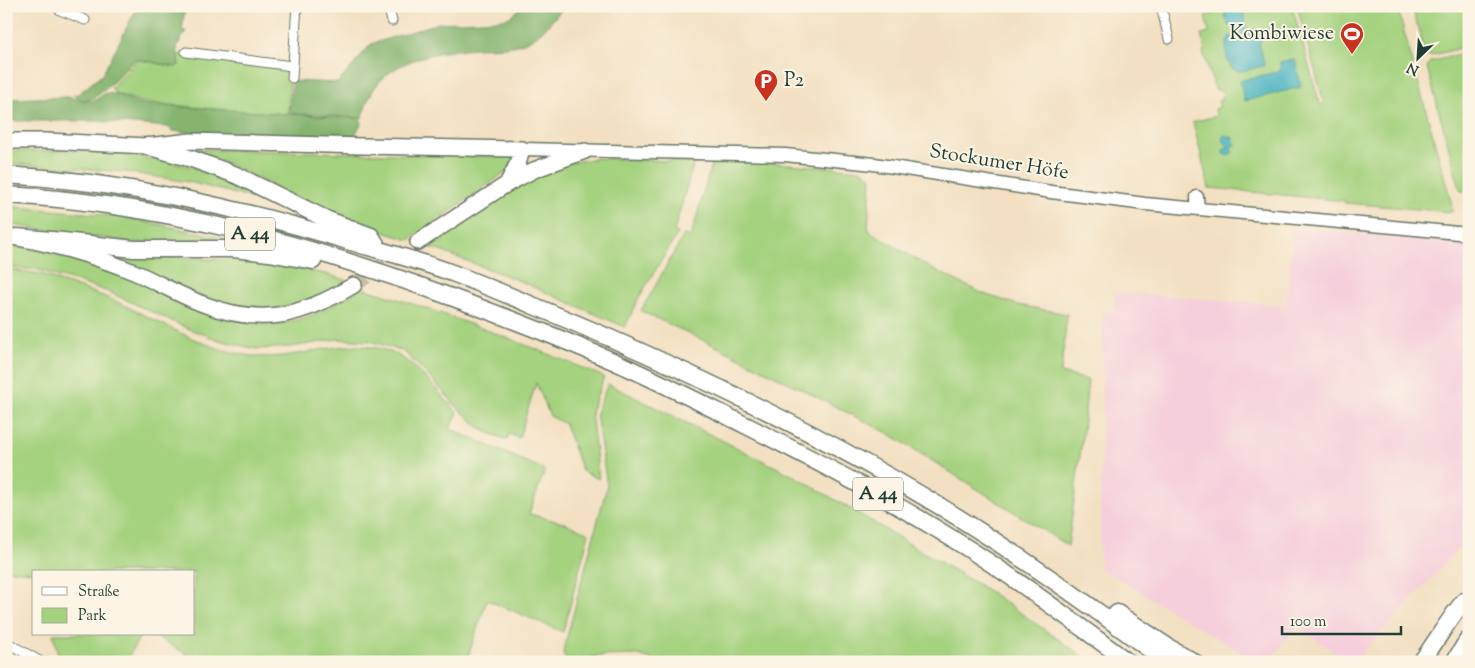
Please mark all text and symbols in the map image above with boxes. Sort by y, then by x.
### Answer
place label: Kombiwiese [1230,20,1334,49]
sports icon: Kombiwiese [1339,21,1365,55]
north arrow [1392,32,1442,82]
text: N [1404,57,1423,79]
place label: P2 [784,67,804,96]
parking icon: P2 [753,68,779,102]
street label: Stockumer Höfe [927,138,1071,188]
road number: A 44 [225,218,275,250]
road number: A 44 [853,478,903,510]
legend [32,570,195,636]
text: Straße [78,582,120,603]
scale bar [1282,603,1401,635]
text: Park [78,606,107,627]
text: 100 m [1290,612,1327,633]

